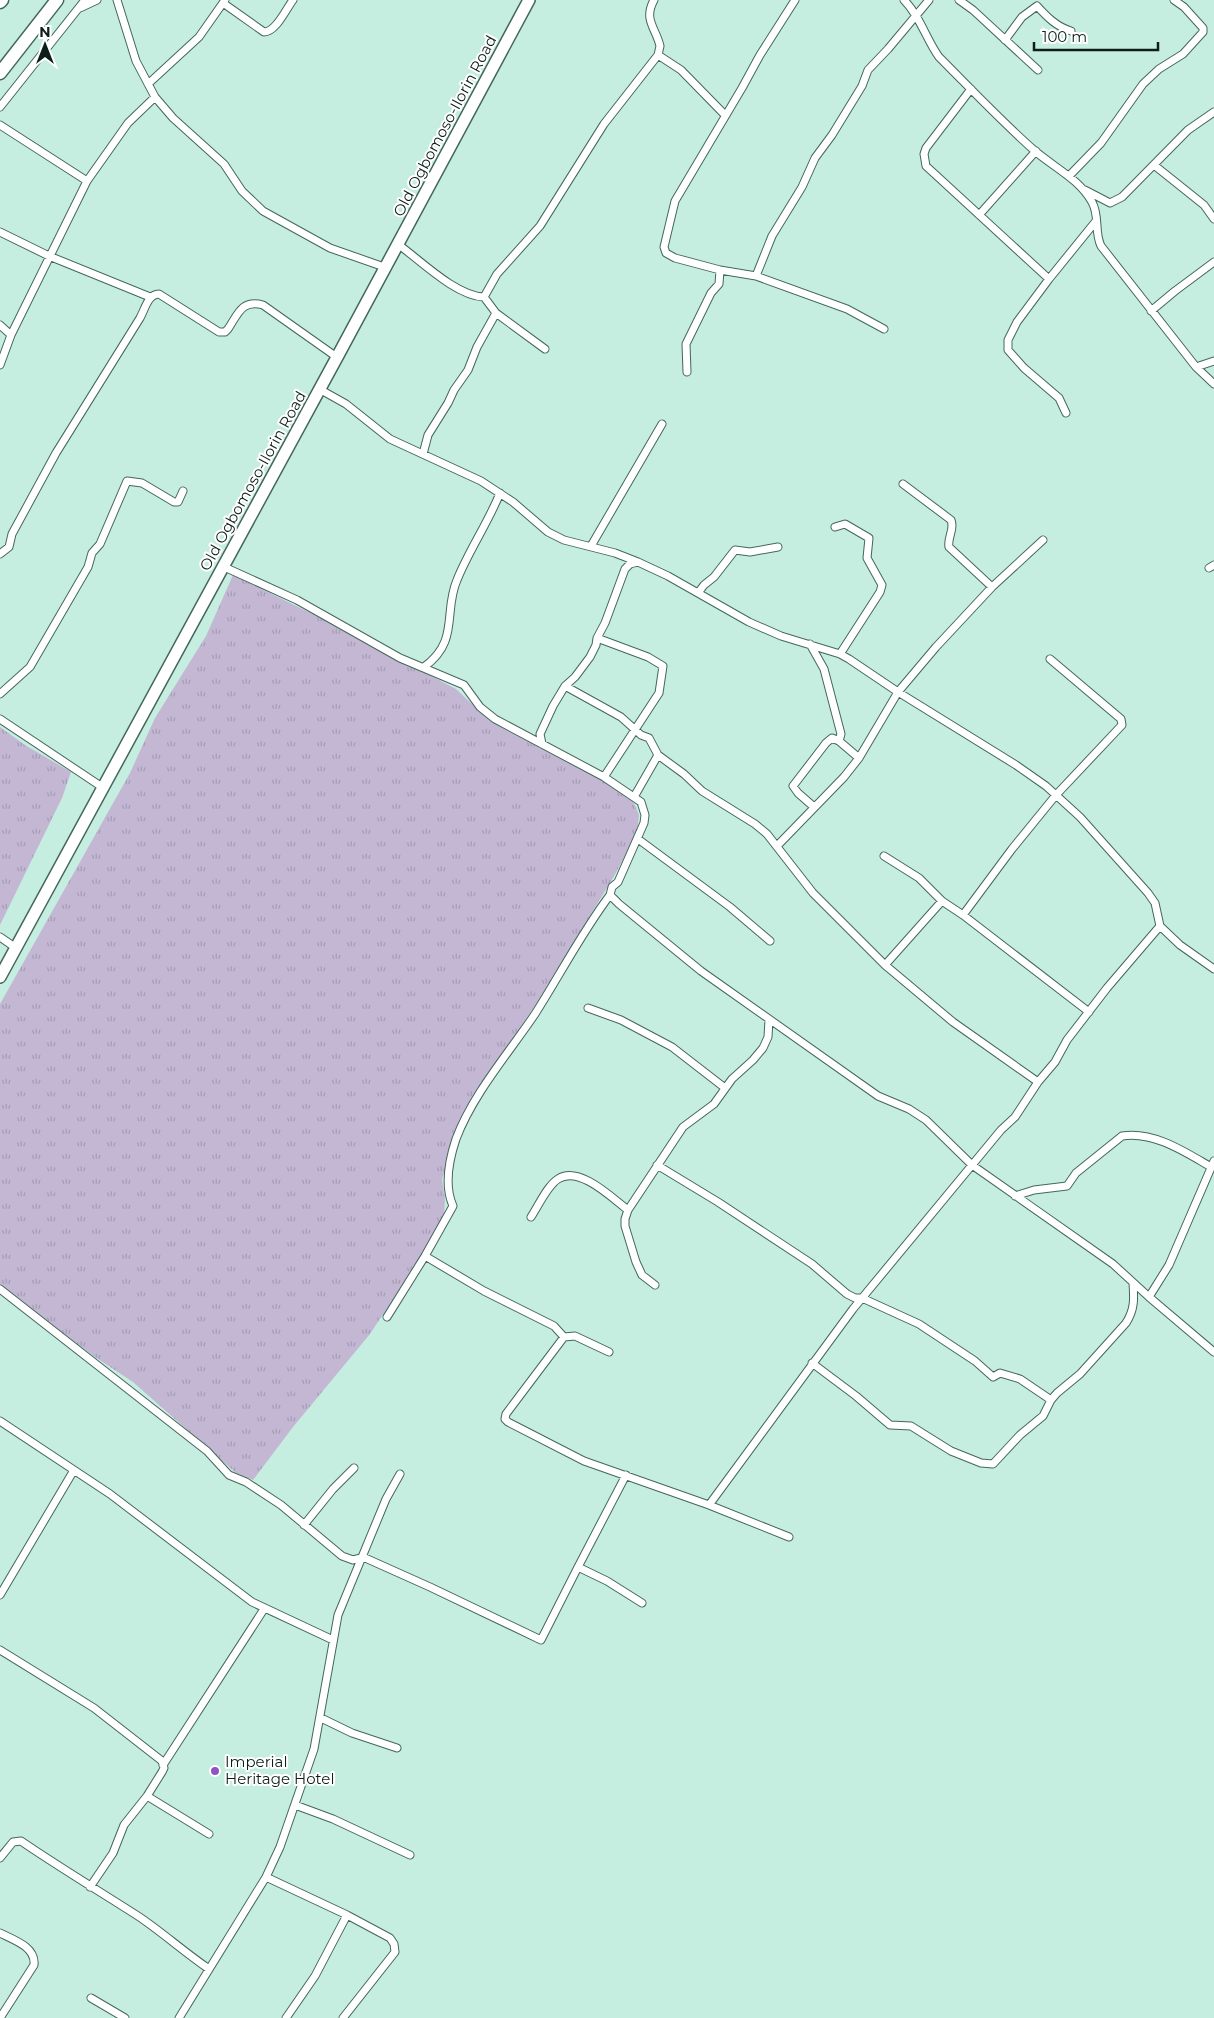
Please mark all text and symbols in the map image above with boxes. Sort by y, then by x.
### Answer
north arrow [20,20,70,70]
scale bar [1034,20,1158,52]
text: N [39,23,51,41]
text: 100 m [1042,27,1087,46]
street label: Old Ogbomoso-Ilorin Road [389,32,500,220]
street label: Old Ogbomoso-Ilorin Road [195,388,310,574]
place label: Imperial Heritage Hotel [225,1752,334,1788]
marker: Imperial Heritage Hotel [209,1765,221,1777]

